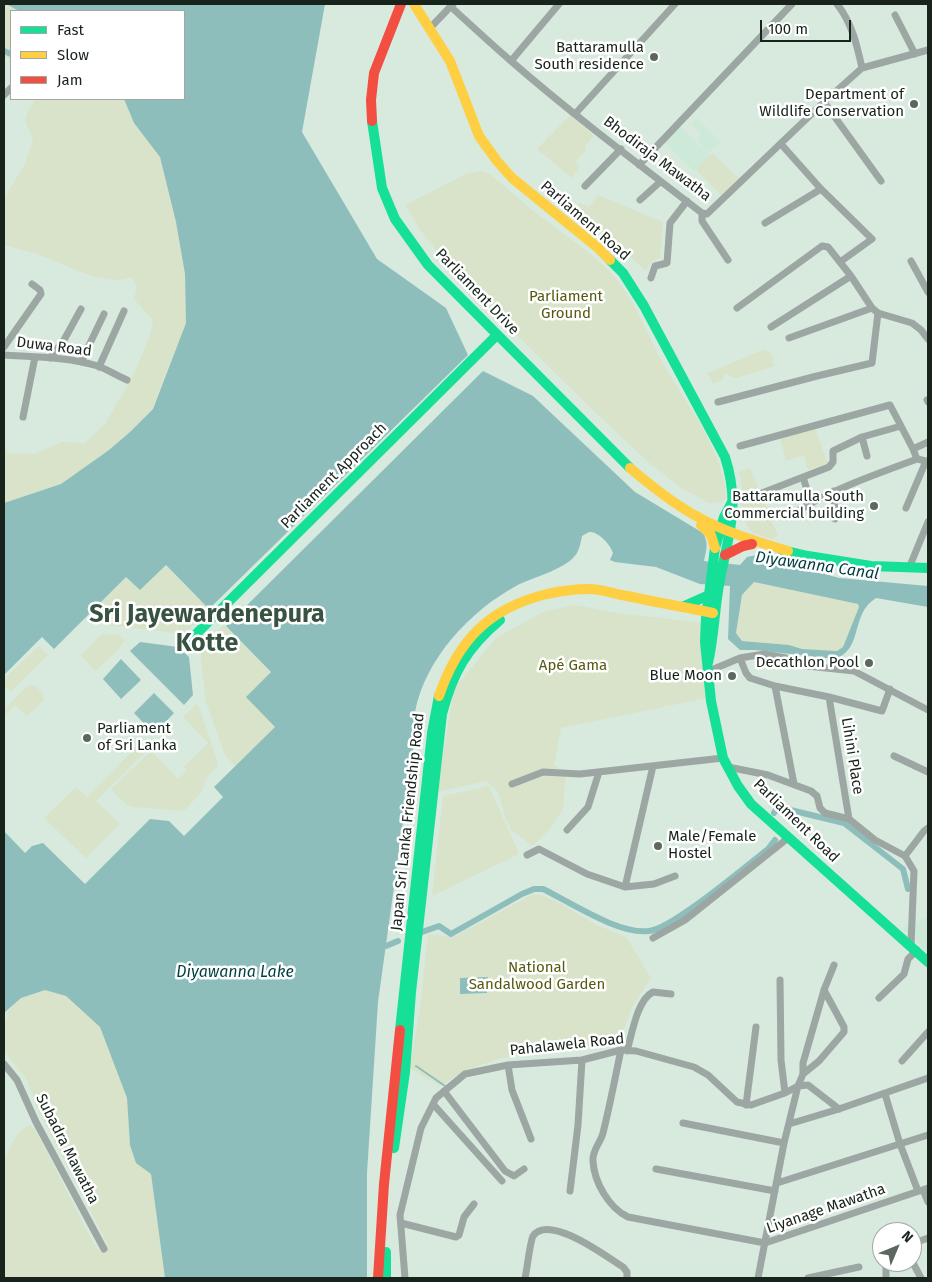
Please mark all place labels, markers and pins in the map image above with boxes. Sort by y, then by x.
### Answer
place label: Battaramulla South residence [534,39,644,74]
marker: Battaramulla South residence [648,51,660,63]
place label: Department of Wildlife Conservation [759,86,904,121]
marker: Department of Wildlife Conservation [908,98,920,110]
place label: Battaramulla South Commercial building [724,488,864,523]
marker: Battaramulla South Commercial building [868,500,880,512]
place label: Decathlon Pool [756,654,859,672]
marker: Decathlon Pool [863,657,875,669]
place label: Blue Moon [650,667,722,685]
marker: Blue Moon [726,670,738,682]
place label: Parliament of Sri Lanka [97,720,177,755]
marker: Parliament of Sri Lanka [81,732,93,744]
place label: Male/Female Hostel [668,828,756,863]
marker: Male/Female Hostel [652,840,664,852]

